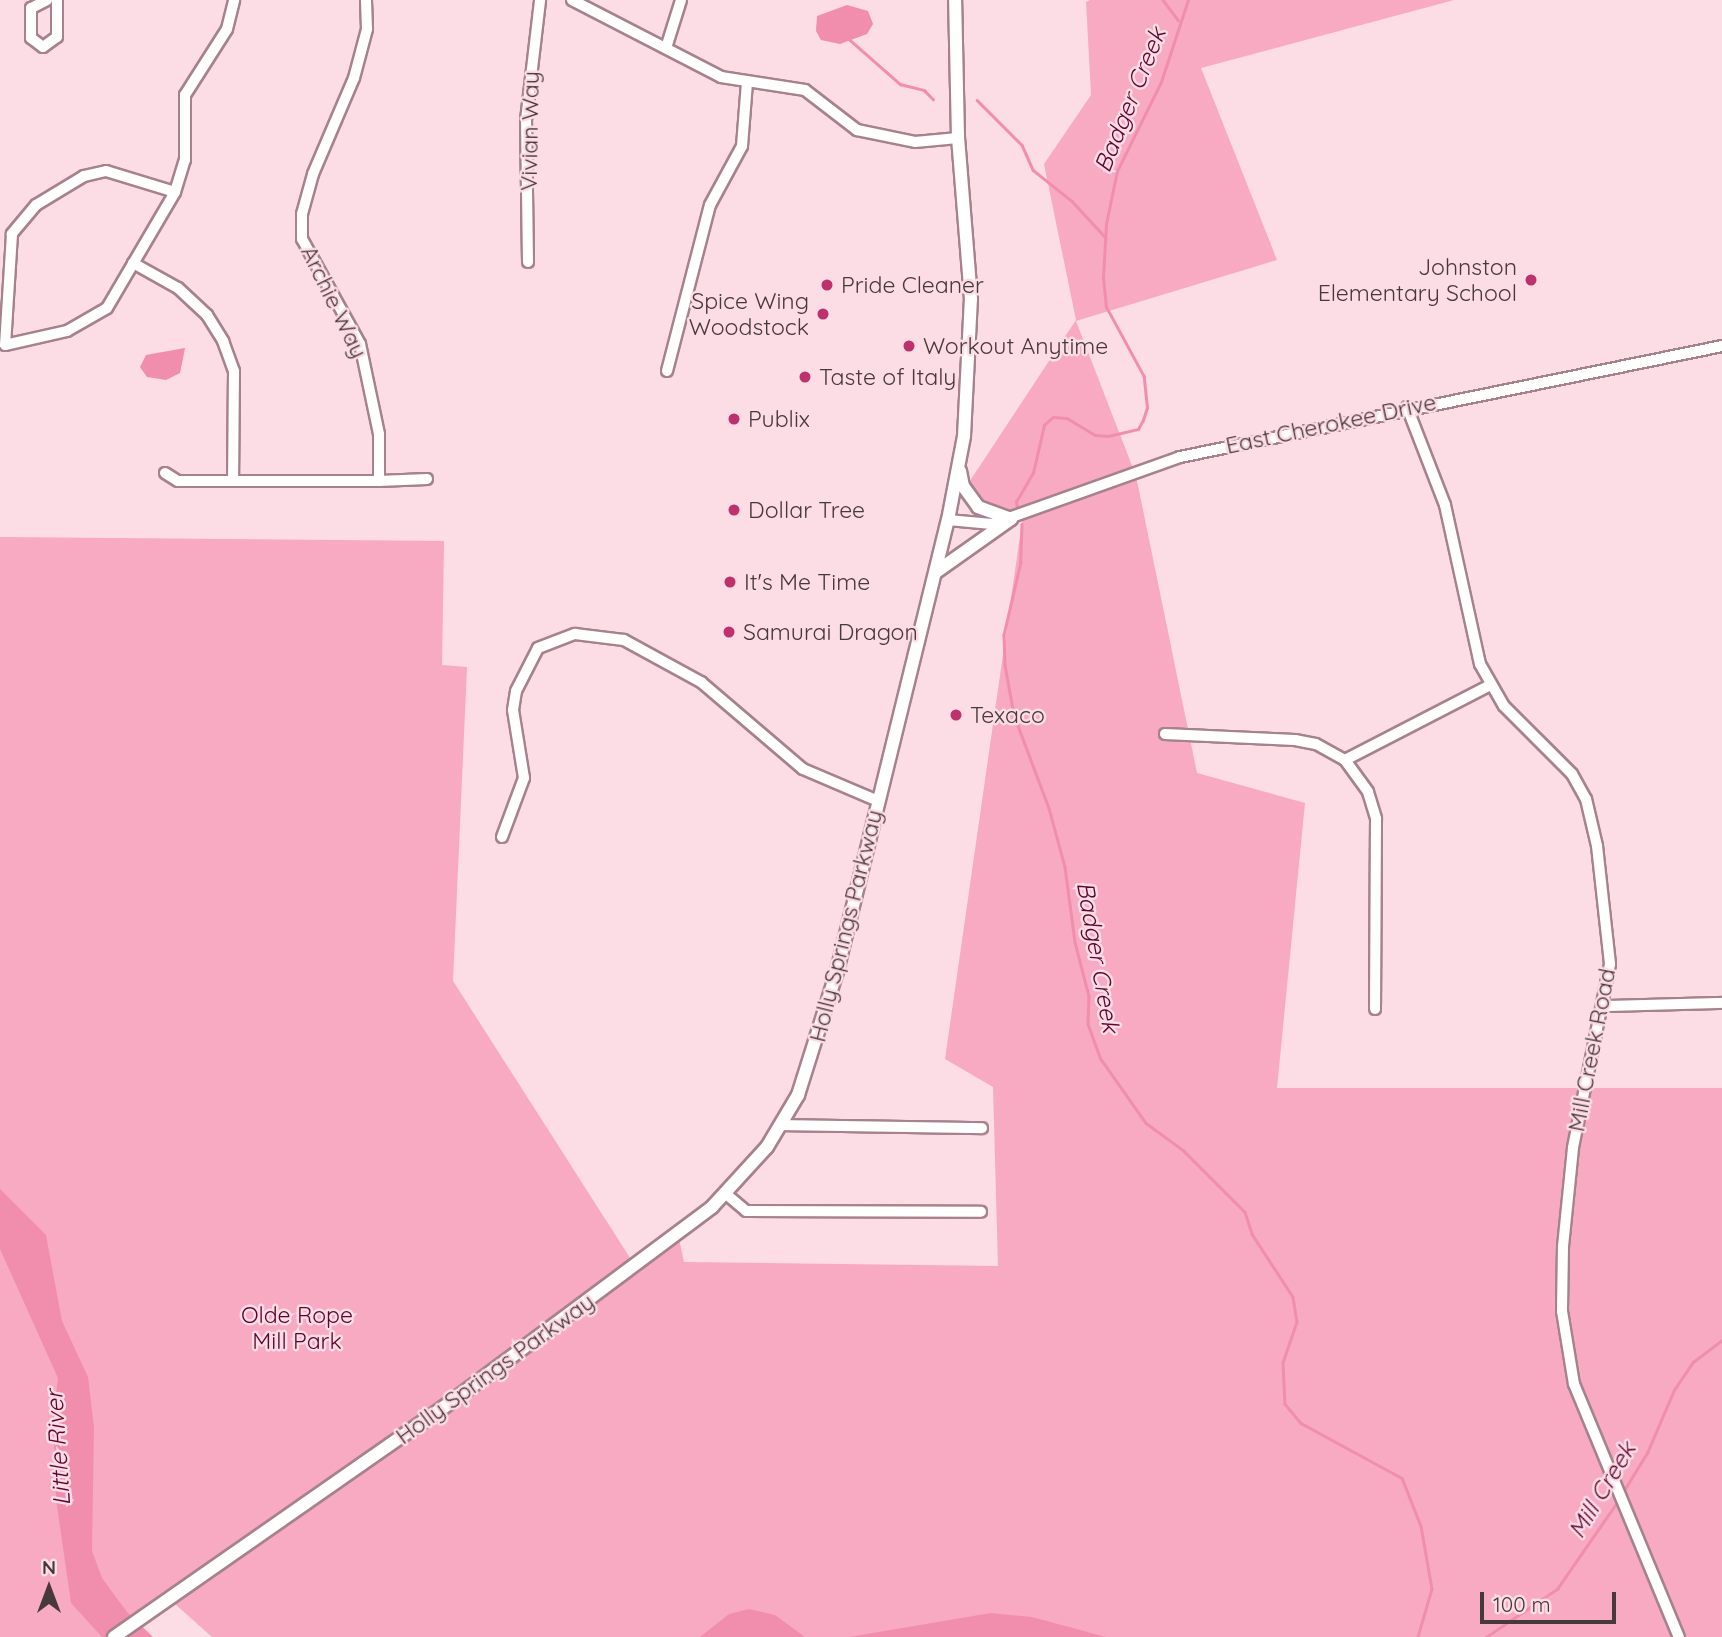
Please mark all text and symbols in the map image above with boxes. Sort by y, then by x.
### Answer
water label: Badger Creek [1088,24,1172,176]
street label: Vivian Way [515,71,545,191]
street label: Archie Way [295,241,373,363]
place label: Johnston Elementary School [1318,253,1517,307]
place label: Pride Cleaner [841,271,984,299]
marker: Johnston Elementary School [1523,272,1539,288]
marker: Pride Cleaner [819,277,835,293]
place label: Spice Wing Woodstock [689,287,809,341]
marker: Spice Wing Woodstock [815,306,831,322]
place label: Workout Anytime [923,332,1108,360]
marker: Workout Anytime [901,338,917,354]
place label: Taste of Italy [819,363,956,391]
marker: Taste of Italy [797,369,813,385]
street label: East Cherokee Drive [1223,388,1439,460]
place label: Publix [748,405,810,433]
marker: Publix [726,411,742,427]
place label: Dollar Tree [748,496,865,524]
marker: Dollar Tree [726,502,742,518]
place label: It's Me Time [744,568,870,596]
marker: It's Me Time [722,574,738,590]
place label: Samurai Dragon [743,618,918,646]
marker: Samurai Dragon [721,624,737,640]
place label: Texaco [970,701,1045,729]
marker: Texaco [948,707,964,723]
street label: Holly Springs Parkway [804,807,888,1045]
water label: Badger Creek [1071,879,1125,1035]
street label: Mill Creek Road [1563,966,1621,1134]
street label: Holly Springs Parkway [391,1288,599,1450]
park label: Olde Rope Mill Park [241,1301,353,1355]
water label: Little River [40,1389,76,1507]
water label: Mill Creek [1562,1437,1642,1543]
north arrow [14,1553,84,1623]
text: N [42,1555,56,1579]
scale bar [1484,1578,1620,1622]
text: 100 m [1493,1591,1551,1617]

